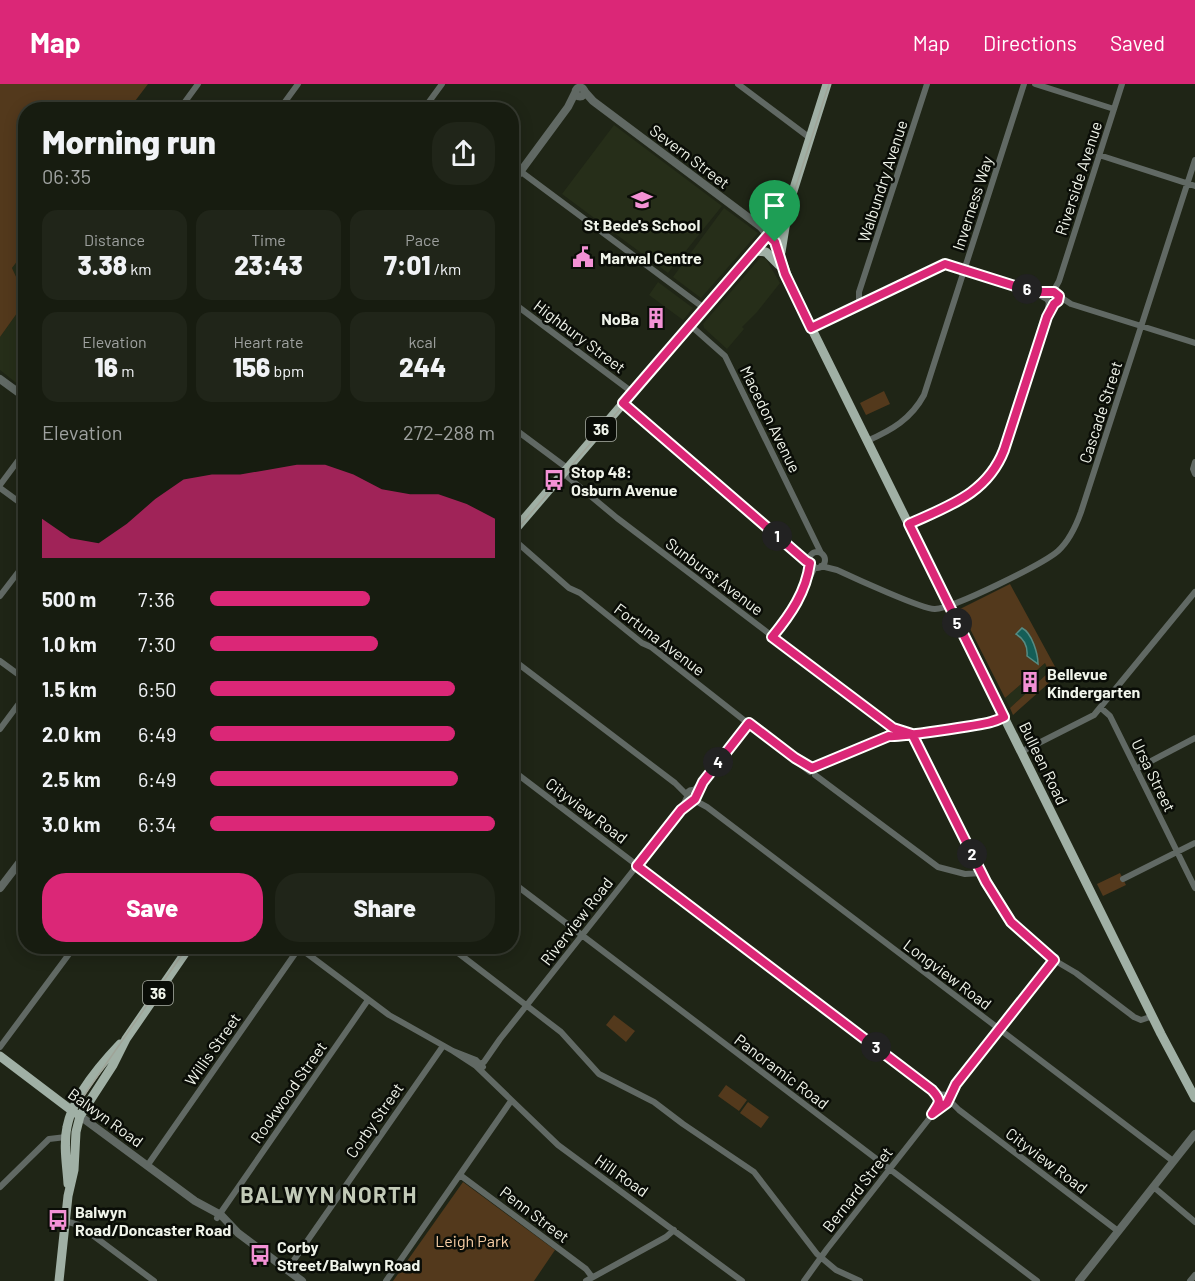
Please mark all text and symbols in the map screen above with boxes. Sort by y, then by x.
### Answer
text: Map [30,25,81,59]
text: Map [913,30,950,55]
text: Directions [983,30,1077,55]
text: Saved [1110,30,1165,55]
street label: Walbundry Avenue [853,117,911,245]
street label: Riverside Avenue [1051,119,1105,237]
street label: Severn Street [646,120,734,192]
text: Morning run [42,121,216,161]
button: share [432,122,495,185]
street label: Inverness Way [948,153,996,253]
text: 06:35 [42,164,91,188]
pin [749,180,800,242]
school or university icon: St Bede's School [630,188,654,212]
icon: arrive [758,189,791,222]
place label: St Bede's School [584,215,700,234]
text: Distance [84,230,145,249]
text: Time [251,230,286,249]
text: Pace [405,230,440,249]
public building icon: Marwal Centre [571,245,595,269]
place label: Marwal Centre [600,248,702,267]
text: 3.38 [77,249,127,280]
text: 23:43 [234,249,303,280]
text: 7:01 [384,249,430,280]
text: km [127,259,152,278]
text: /km [430,259,461,278]
pin: 6 [1012,274,1042,304]
text: 6 [1023,279,1031,298]
street label: Highbury Street [531,295,629,377]
building icon: NoBa [644,306,668,330]
place label: NoBa [601,309,639,328]
text: Elevation [82,332,147,351]
text: Heart rate [233,332,304,351]
text: kcal [409,332,436,351]
text: 16 [95,351,118,382]
text: 156 [233,351,270,382]
text: 244 [399,351,446,382]
street label: Cascade Street [1075,359,1125,465]
text: m [118,361,134,380]
text: bpm [270,361,304,380]
street label: Macedon Avenue [737,362,805,476]
road number: 36 [586,417,616,441]
text: Elevation [42,420,123,444]
text: 272–288 m [403,420,495,444]
place label: Stop 48: Osburn Avenue [571,462,678,499]
bus stop icon: Stop 48: Osburn Avenue [542,468,566,492]
pin: 1 [762,521,792,551]
text: 1 [774,526,780,545]
street label: Sunburst Avenue [662,533,768,619]
text: 500 m [42,587,96,611]
text: 7:36 [138,587,175,611]
street label: Fortuna Avenue [611,599,709,679]
pin: 5 [942,608,972,638]
text: 5 [953,613,961,632]
text: 1.0 km [42,632,97,656]
text: 7:30 [138,632,176,656]
place label: Bellevue Kindergarten [1047,664,1140,701]
building icon: Bellevue Kindergarten [1018,670,1042,694]
text: 1.5 km [42,677,97,701]
text: 6:50 [138,677,177,701]
street label: Bulleen Road [1016,718,1072,808]
text: 2.0 km [42,722,101,746]
text: 6:49 [138,722,177,746]
street label: Ursa Street [1128,735,1180,815]
pin: 4 [703,747,733,777]
text: 4 [713,752,723,771]
text: 2.5 km [42,767,101,791]
text: 6:49 [138,767,177,791]
street label: Cityview Road [543,773,631,847]
text: 3.0 km [42,812,100,836]
text: 6:34 [138,812,176,836]
pin: 2 [957,839,987,869]
text: 2 [968,844,976,863]
button: Save [42,873,263,942]
button: Share [275,873,495,942]
street label: Riverview Road [536,873,616,969]
street label: Longview Road [900,935,996,1013]
road number: 36 [143,981,173,1005]
street label: Willis Street [180,1009,244,1089]
street label: Panoramic Road [731,1029,833,1113]
pin: 3 [861,1032,891,1062]
text: 3 [872,1037,880,1056]
street label: Rookwood Street [246,1038,330,1146]
street label: Corby Street [341,1079,407,1161]
street label: Balwyn Road [65,1083,147,1151]
street label: Cityview Road [1003,1123,1091,1197]
street label: Bernard Street [818,1143,896,1235]
street label: Hill Road [592,1150,652,1200]
district label: BALWYN NORTH [240,1181,418,1207]
street label: Penn Street [497,1182,573,1246]
place label: Balwyn Road/Doncaster Road [75,1202,231,1239]
bus stop icon: Balwyn Road/Doncaster Road [46,1208,70,1232]
park label: Leigh Park [435,1231,509,1250]
place label: Corby Street/Balwyn Road [277,1237,420,1274]
bus stop icon: Corby Street/Balwyn Road [248,1243,272,1267]

